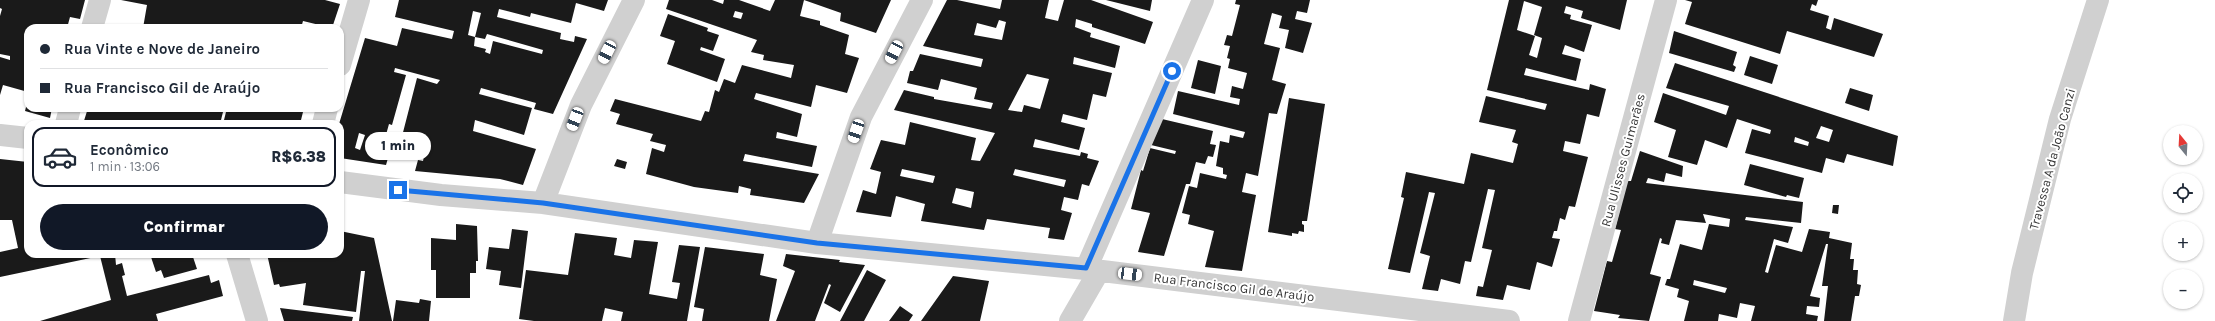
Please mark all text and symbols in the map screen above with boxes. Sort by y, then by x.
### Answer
car [596,39,618,65]
car [883,39,905,65]
text: Rua Vinte e Nove de Janeiro [64,40,260,58]
route start [1163,62,1181,80]
text: Rua Francisco Gil de Araújo [64,79,260,97]
street label: Travessa A da João Canzi [2026,87,2078,231]
street label: Rua Ulisses Guimarães [1598,92,1648,228]
car [565,106,585,132]
car [846,118,866,144]
north arrow [2163,125,2203,165]
map controls [2163,125,2203,309]
callout: 1 min [365,132,431,160]
text: 1 min [381,138,415,153]
icon: car [42,139,78,175]
text: Econômico [90,141,169,159]
text: R$6.38 [271,148,326,166]
text: 1 min · 13:06 [90,159,160,174]
button: locate [2163,173,2203,213]
route end [389,181,407,199]
button: Confirmar [40,204,328,250]
button: + [2163,221,2203,261]
car [1117,267,1143,281]
button: − [2163,269,2203,309]
street label: Rua Francisco Gil de Araújo [1153,270,1315,304]

